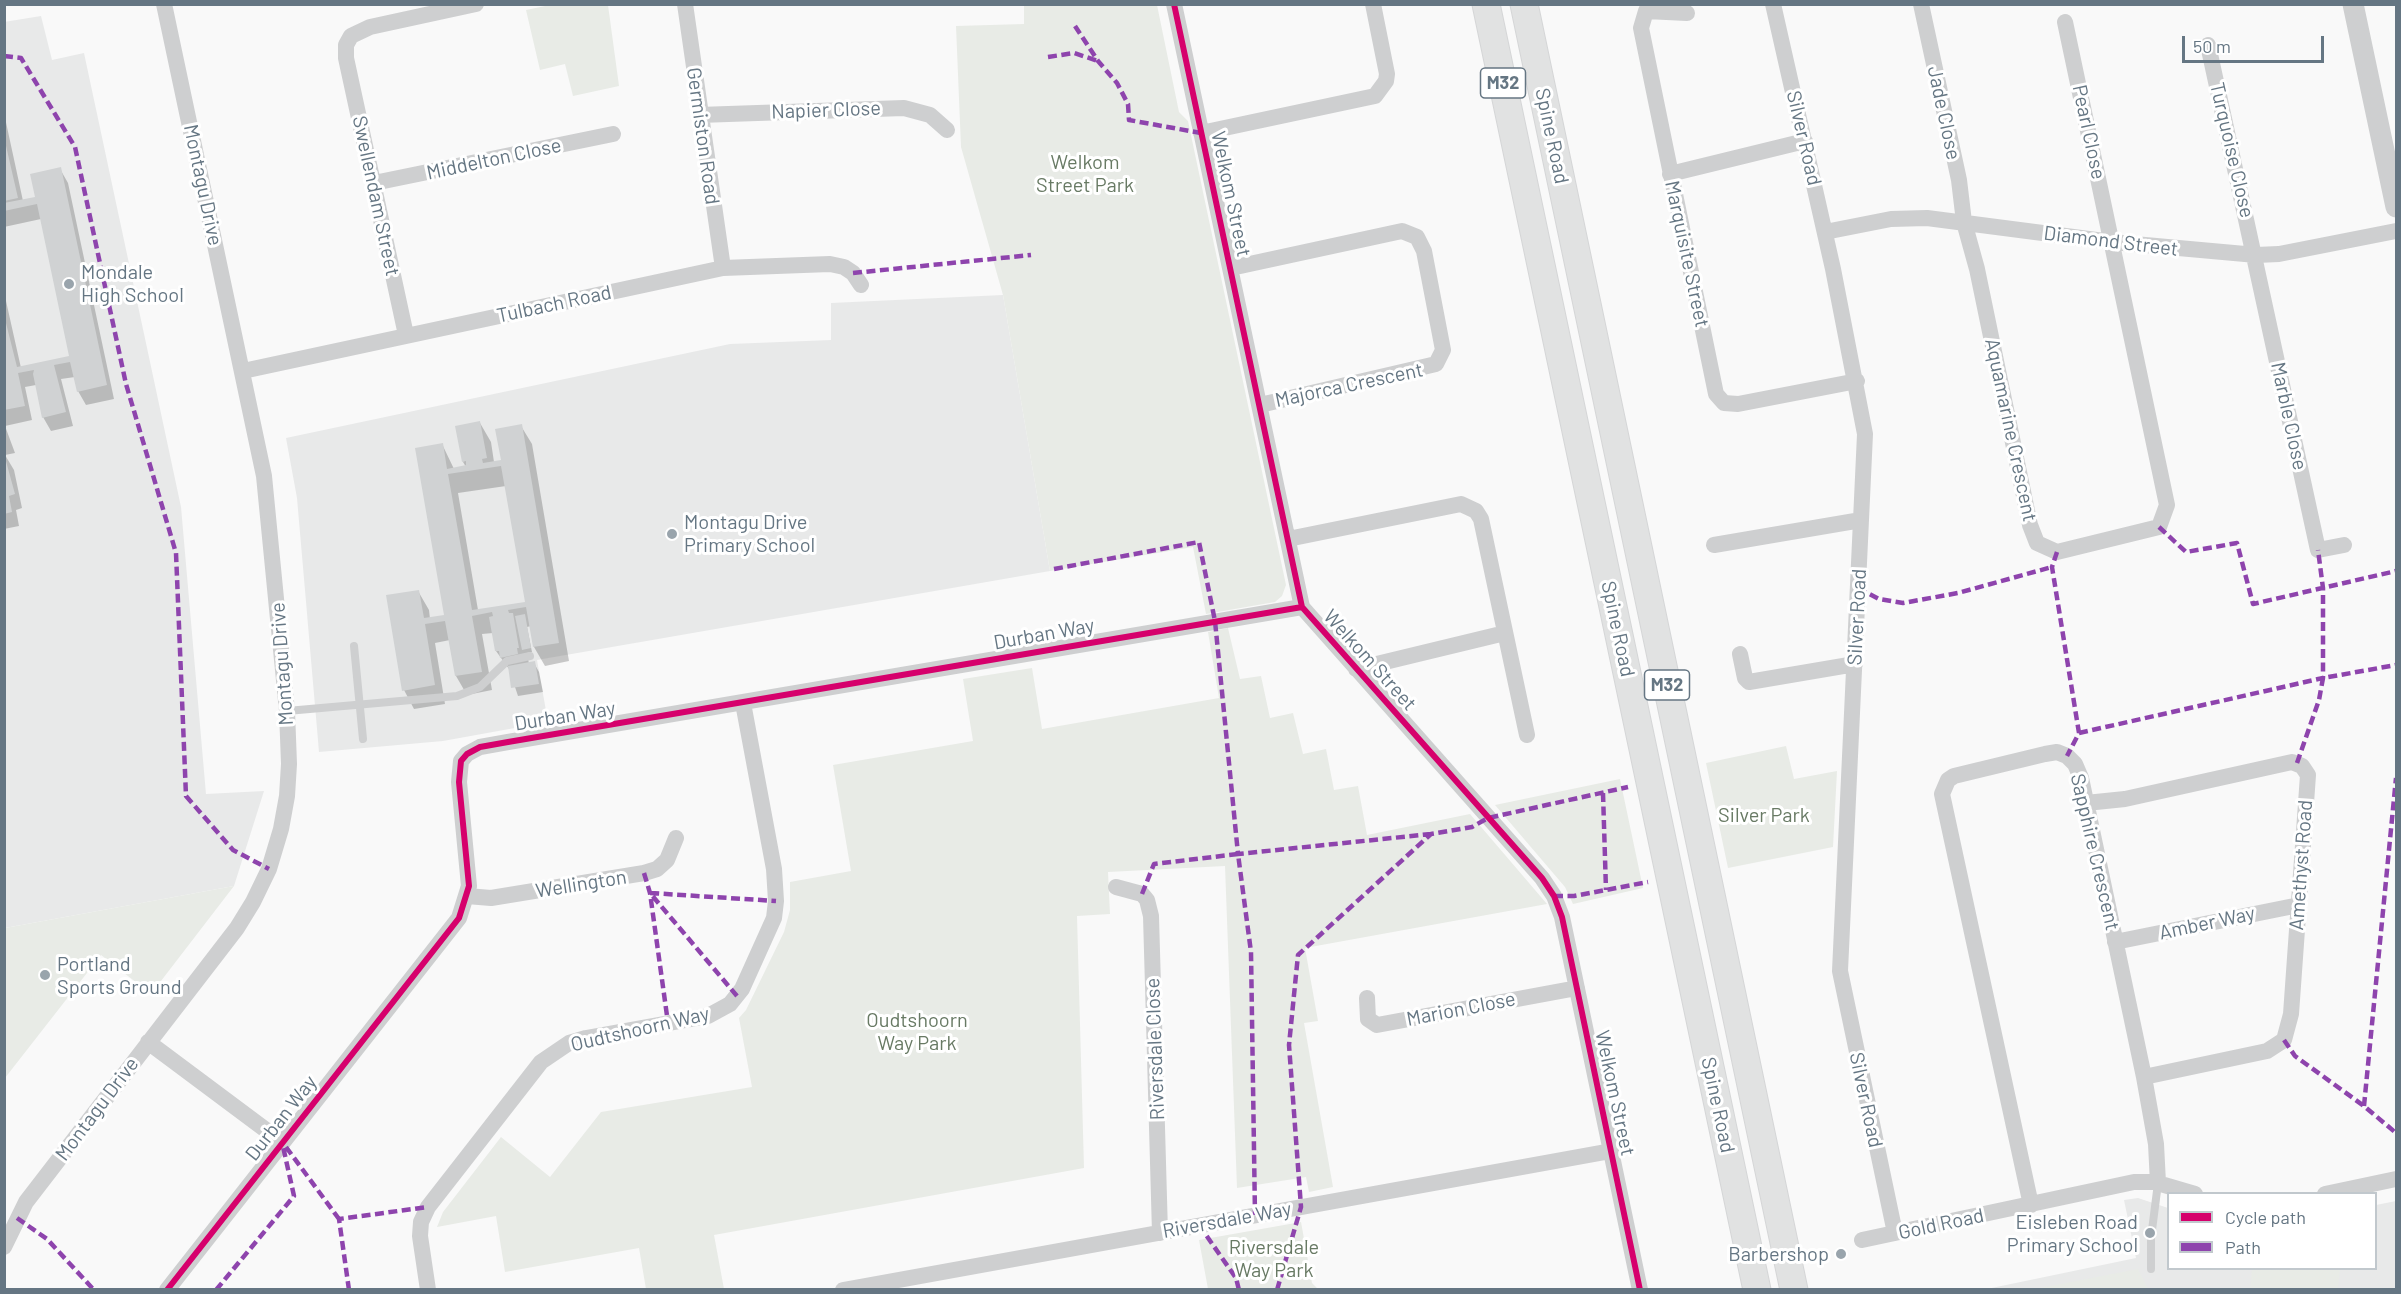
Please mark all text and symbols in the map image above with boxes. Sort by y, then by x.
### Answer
scale bar [2185,24,2328,62]
text: 50 m [2193,35,2231,57]
street label: Jade Close [1922,64,1966,162]
street label: Germiston Road [681,66,725,206]
road number: M32 [1480,68,1526,98]
street label: Turquoise Close [2205,80,2259,220]
street label: Pearl Close [2067,83,2111,181]
street label: Spine Road [1530,86,1574,186]
street label: Silver Road [1781,88,1827,188]
street label: Napier Close [771,96,881,124]
street label: Swellendam Street [347,114,405,278]
street label: Montagu Drive [178,122,228,248]
street label: Welkom Street [1206,129,1256,259]
street label: Middelton Close [424,133,564,185]
park label: Welkom Street Park [1036,150,1134,197]
street label: Marquisite Street [1660,178,1714,330]
street label: Diamond Street [2042,221,2180,261]
place label: Mondale High School [81,260,184,307]
marker: Mondale High School [62,277,76,291]
street label: Tulbach Road [495,280,613,328]
street label: Aquamarine Crescent [1980,336,2042,524]
street label: Majorca Crescent [1273,358,1425,412]
street label: Marble Close [2266,360,2312,472]
place label: Montagu Drive Primary School [684,510,815,557]
marker: Montagu Drive Primary School [665,527,679,541]
street label: Silver Road [1842,568,1872,666]
street label: Spine Road [1596,579,1640,679]
street label: Montagu Drive [266,602,298,726]
street label: Welkom Street [1318,605,1422,715]
street label: Durban Way [992,613,1096,655]
road number: M32 [1644,670,1690,700]
street label: Durban Way [513,696,617,736]
street label: Sapphire Crescent [2065,771,2125,933]
street label: Amethyst Road [2284,799,2318,931]
park label: Silver Park [1718,803,1810,827]
street label: Wellington [534,865,628,903]
street label: Amber Way [2157,901,2257,945]
place label: Portland Sports Ground [57,952,182,999]
marker: Portland Sports Ground [38,968,52,982]
street label: Riversdale Close [1141,977,1169,1121]
street label: Marion Close [1404,987,1518,1031]
street label: Oudtshoorn Way [568,1001,712,1057]
park label: Oudtshoorn Way Park [866,1008,968,1055]
street label: Welkom Street [1590,1028,1640,1158]
street label: Silver Road [1844,1050,1888,1150]
street label: Montagu Drive [50,1052,144,1166]
street label: Spine Road [1696,1055,1740,1155]
street label: Durban Way [240,1070,322,1166]
legend [2167,1192,2377,1270]
street label: Riversdale Way [1161,1197,1293,1243]
street label: Gold Road [1896,1203,1986,1245]
text: Cycle path [2225,1206,2306,1228]
place label: Eisleben Road Primary School [2007,1210,2138,1257]
marker: Eisleben Road Primary School [2143,1226,2157,1240]
park label: Riversdale Way Park [1229,1235,1319,1282]
text: Path [2225,1236,2261,1258]
place label: Barbershop [1728,1242,1829,1266]
marker: Barbershop [1834,1247,1848,1261]

